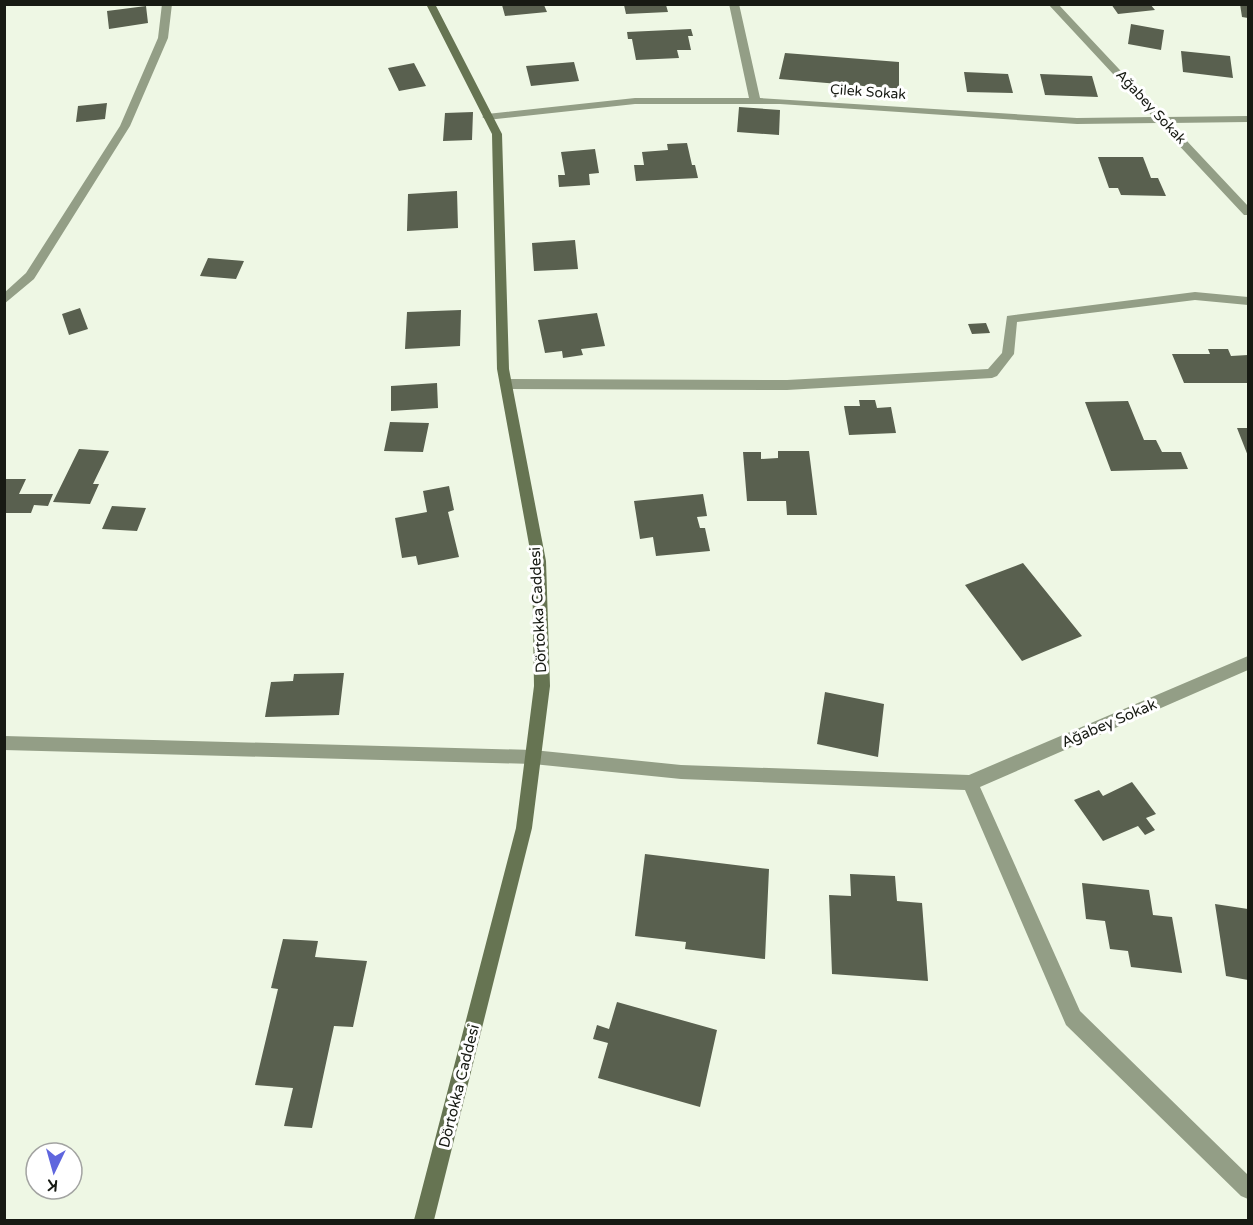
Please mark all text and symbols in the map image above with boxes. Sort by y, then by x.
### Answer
street label: Ağabey Sokak [1112,66,1190,148]
street label: Çilek Sokak [829,81,907,103]
street label: Dörtokka Caddesi [526,546,550,674]
street label: Ağabey Sokak [1059,695,1159,751]
street label: Dörtokka Caddesi [435,1023,483,1149]
north arrow [24,1141,84,1201]
text: K [46,1174,59,1195]

